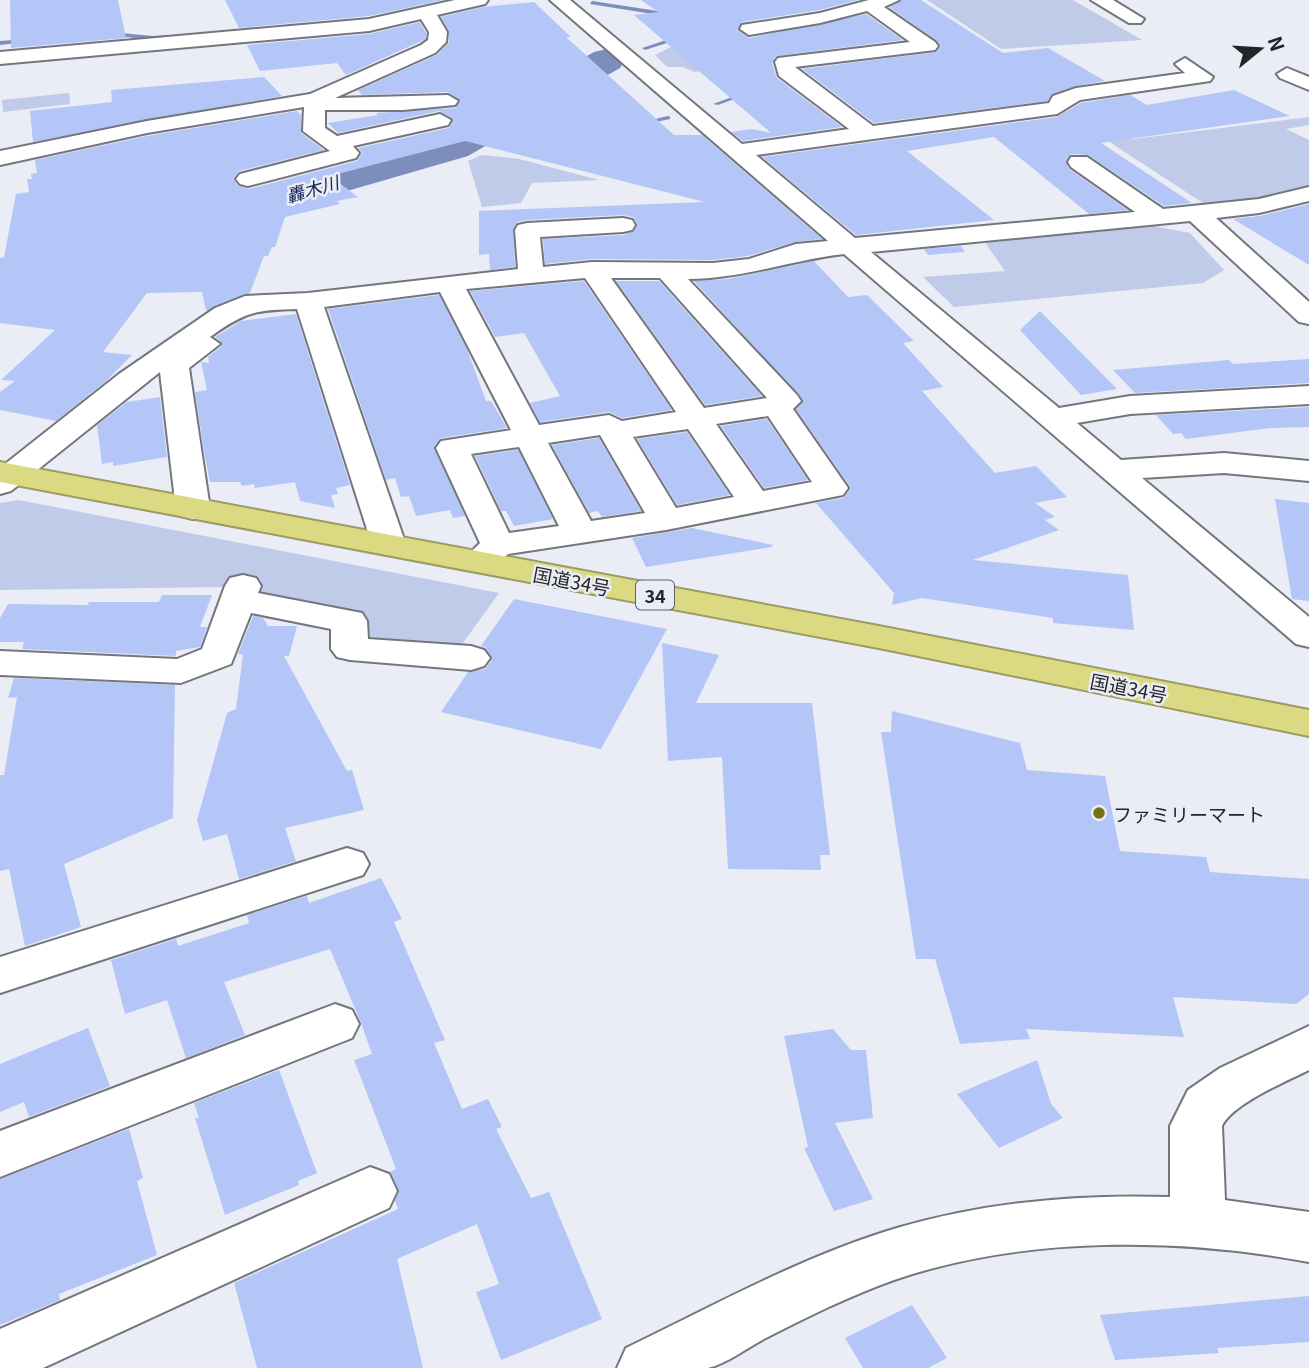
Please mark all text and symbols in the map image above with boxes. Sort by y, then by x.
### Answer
north arrow [1225,14,1295,84]
text: N [1263,32,1293,54]
water label: 轟木川 [282,168,343,208]
street label: 国道34号 [531,559,613,601]
road number: 34 [636,580,674,610]
street label: 国道34号 [1088,666,1170,708]
place label: ファミリーマート [1113,800,1265,827]
marker: ファミリーマート [1091,805,1107,821]

